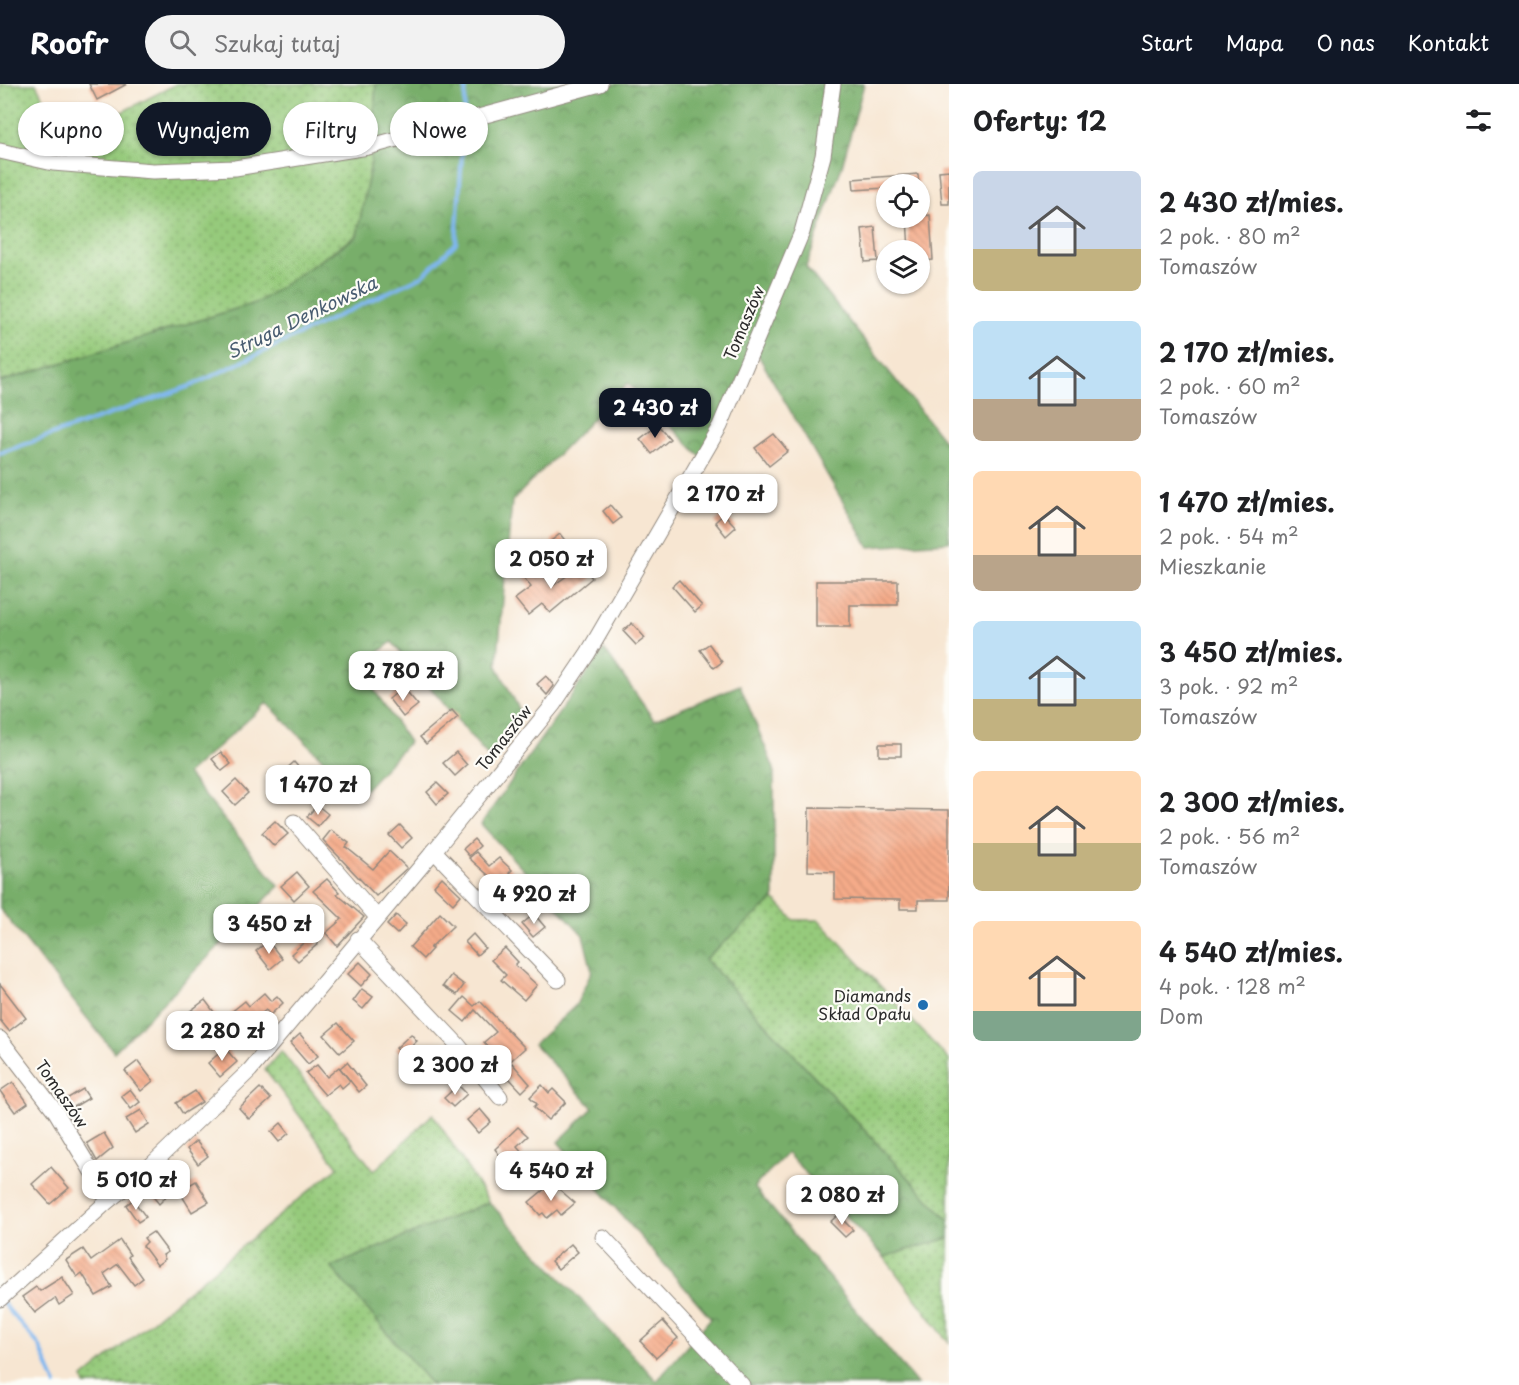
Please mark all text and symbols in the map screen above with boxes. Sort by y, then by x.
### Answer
search box [145,15,565,69]
text: Roofr [30,21,109,64]
icon: search [166,26,199,59]
text: Szukaj tutaj [214,26,341,59]
text: Start [1141,26,1193,58]
text: Mapa [1226,26,1284,58]
text: O nas [1317,26,1375,58]
text: Kontakt [1408,26,1489,58]
text: Oferty: 12 [973,101,1107,140]
chip: Kupno [18,102,124,156]
chip: Wynajem [136,102,271,156]
chip: Filtry [283,102,378,156]
chip: Nowe [390,102,488,156]
icon: filters [1462,104,1495,137]
map controls [876,174,930,294]
button: locate [876,174,930,228]
text: 2 430 zł/mies. [1159,182,1344,221]
icon: home [1021,195,1093,267]
text: 2 pok. · 80 m² [1159,221,1301,251]
button: layers [876,240,930,294]
text: Tomaszów [1159,251,1257,281]
water label: Struga Denkowska [222,268,382,365]
street label: Tomaszów [717,282,769,363]
text: 2 170 zł/mies. [1159,332,1335,371]
icon: home [1021,345,1093,417]
text: 2 pok. · 60 m² [1159,371,1301,401]
pin: 2 430 zł [593,388,717,439]
text: 2 430 zł [613,392,697,422]
text: Tomaszów [1159,401,1257,431]
pin: 2 170 zł [663,474,787,525]
text: 2 170 zł [686,478,764,508]
text: 1 470 zł/mies. [1159,482,1335,521]
icon: home [1021,495,1093,567]
text: 2 pok. · 54 m² [1159,521,1299,551]
pin: 2 050 zł [489,539,613,590]
text: 2 050 zł [509,543,593,573]
text: Mieszkanie [1159,551,1267,581]
text: 3 450 zł/mies. [1159,632,1343,671]
icon: home [1021,645,1093,717]
pin: 2 780 zł [341,651,465,702]
text: 2 780 zł [363,655,443,685]
text: 3 pok. · 92 m² [1159,671,1298,701]
street label: Tomaszów [470,699,537,776]
text: Tomaszów [1159,701,1257,731]
pin: 1 470 zł [256,765,380,816]
text: 1 470 zł [280,769,356,799]
text: 2 300 zł/mies. [1159,782,1345,821]
icon: home [1021,795,1093,867]
text: 2 pok. · 56 m² [1159,821,1300,851]
text: Tomaszów [1159,851,1257,881]
pin: 4 920 zł [472,874,596,925]
text: 4 920 zł [493,878,575,908]
pin: 3 450 zł [207,904,331,955]
text: 3 450 zł [227,908,311,938]
text: 4 540 zł/mies. [1159,932,1343,971]
icon: home [1021,945,1093,1017]
text: 4 pok. · 128 m² [1159,971,1306,1001]
place label: Diamands Skład Opału [818,983,911,1025]
marker: Diamands Skład Opału [916,998,930,1012]
text: Dom [1159,1001,1203,1031]
pin: 2 280 zł [160,1011,284,1062]
text: 2 280 zł [180,1015,264,1045]
pin: 2 300 zł [393,1045,517,1096]
text: 2 300 zł [413,1049,497,1079]
street label: Tomaszów [30,1054,95,1132]
pin: 4 540 zł [489,1151,613,1202]
text: 4 540 zł [509,1155,593,1185]
pin: 5 010 zł [74,1160,198,1211]
text: 5 010 zł [96,1164,176,1194]
pin: 2 080 zł [780,1175,904,1226]
text: 2 080 zł [800,1179,884,1209]

